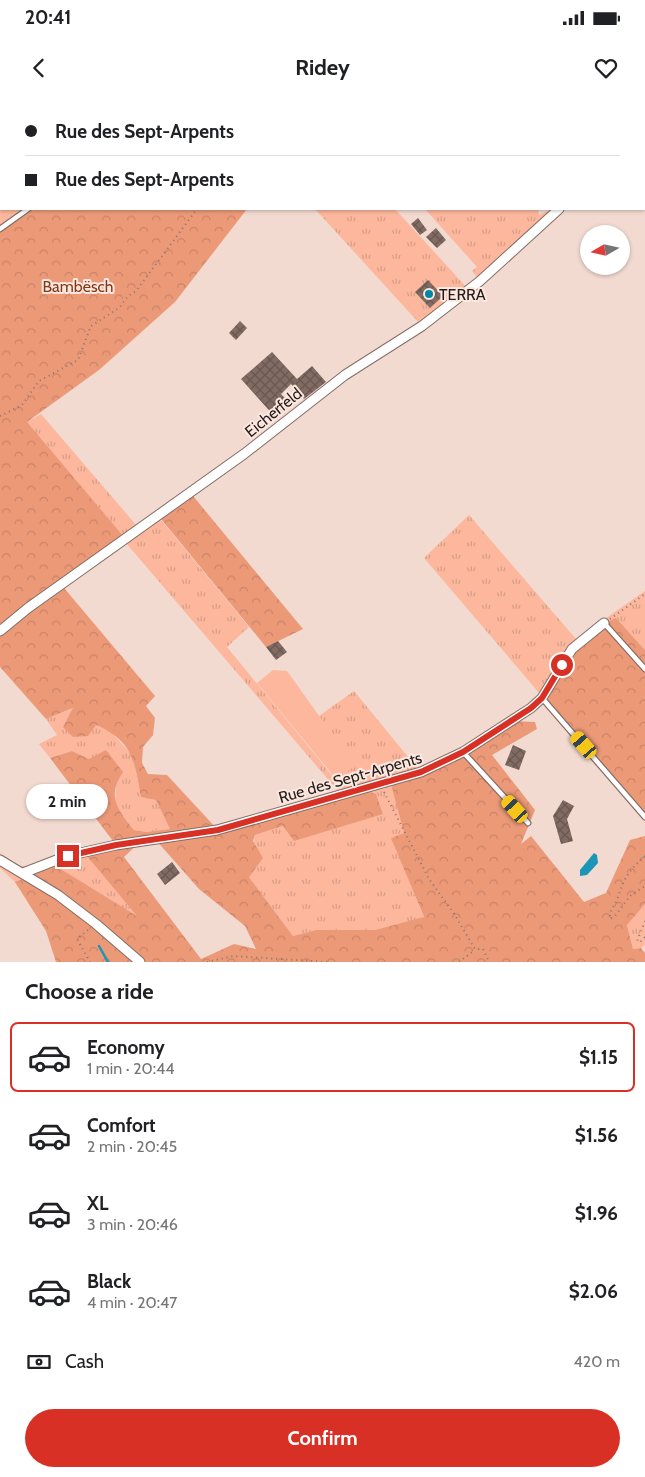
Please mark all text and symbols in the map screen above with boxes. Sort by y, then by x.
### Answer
text: 20:41 [25,6,71,29]
icon: back [25,54,53,82]
text: Ridey [295,54,350,81]
icon: heart [592,54,620,82]
text: Rue des Sept-Arpents [55,120,234,143]
text: Rue des Sept-Arpents [55,168,234,191]
north arrow [580,225,630,275]
map controls [580,225,630,275]
park label: Bambësch [43,277,113,296]
place label: TERRA [439,285,486,304]
marker: TERRA [423,288,435,300]
street label: Eicherfeld [241,384,306,441]
route start [551,654,573,676]
car [568,729,599,761]
street label: Rue des Sept-Arpents [276,748,424,807]
callout: 2 min [27,784,109,818]
text: 2 min [48,792,86,811]
car [499,793,530,825]
route end [57,845,79,867]
text: Choose a ride [25,978,154,1005]
icon: car [27,1035,72,1080]
text: Economy [87,1036,165,1059]
text: $1.15 [579,1046,618,1069]
text: 1 min · 20:44 [87,1059,175,1078]
icon: car [27,1113,72,1158]
text: Comfort [87,1114,156,1137]
text: $1.56 [575,1124,618,1147]
text: 2 min · 20:45 [87,1137,177,1156]
icon: car [27,1191,72,1236]
text: XL [87,1192,108,1215]
text: $1.96 [575,1202,618,1225]
text: 3 min · 20:46 [87,1215,178,1234]
icon: car [27,1269,72,1314]
text: Black [87,1270,131,1293]
text: $2.06 [569,1280,618,1303]
text: 4 min · 20:47 [87,1293,177,1312]
icon: cash [25,1348,53,1376]
text: Cash [65,1350,104,1373]
text: 420 m [574,1352,620,1371]
button: Confirm [25,1409,620,1467]

